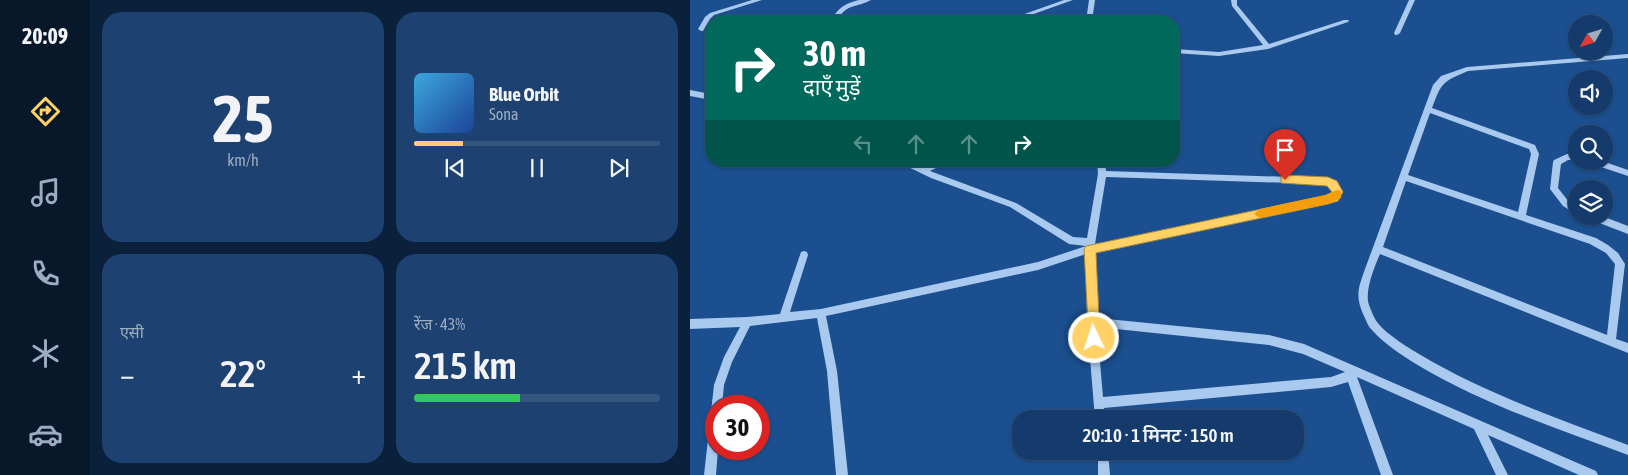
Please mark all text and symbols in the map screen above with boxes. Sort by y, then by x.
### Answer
north arrow [1568,15,1612,60]
map controls [1568,15,1613,225]
text: 20:09 [22,23,68,49]
text: 30 m [803,33,866,73]
icon: right [720,35,785,100]
button: sound [1568,70,1613,115]
text: दाएँ मुड़ें [803,74,861,100]
text: 25 [212,81,274,156]
text: Blue Orbit [489,83,559,105]
icon: directions [28,94,63,129]
text: Sona [489,105,518,123]
button: search [1568,125,1613,170]
pin [1264,129,1306,180]
icon: left [849,130,877,158]
icon: ahead [902,130,930,158]
icon: ahead [955,130,983,158]
icon: right [1008,130,1036,158]
icon: arrive [1271,136,1299,164]
text: km/h [227,151,259,169]
icon: previous [441,154,469,182]
icon: pause [523,154,551,182]
icon: next [605,154,633,182]
icon: music [28,175,63,210]
button: layers [1568,180,1613,225]
icon: phone [28,256,63,291]
position arrow [1067,311,1119,363]
text: रेंज · 43% [414,315,465,333]
text: एसी [120,323,144,341]
icon: climate [28,336,63,371]
text: 215 km [414,344,517,387]
text: 22° [220,352,266,395]
text: − [120,358,135,390]
text: + [351,358,366,390]
speed limit sign: 30 [705,395,770,460]
icon: car [28,417,63,452]
text: 20:10 · 1 मिनट · 150 m [1082,424,1234,446]

